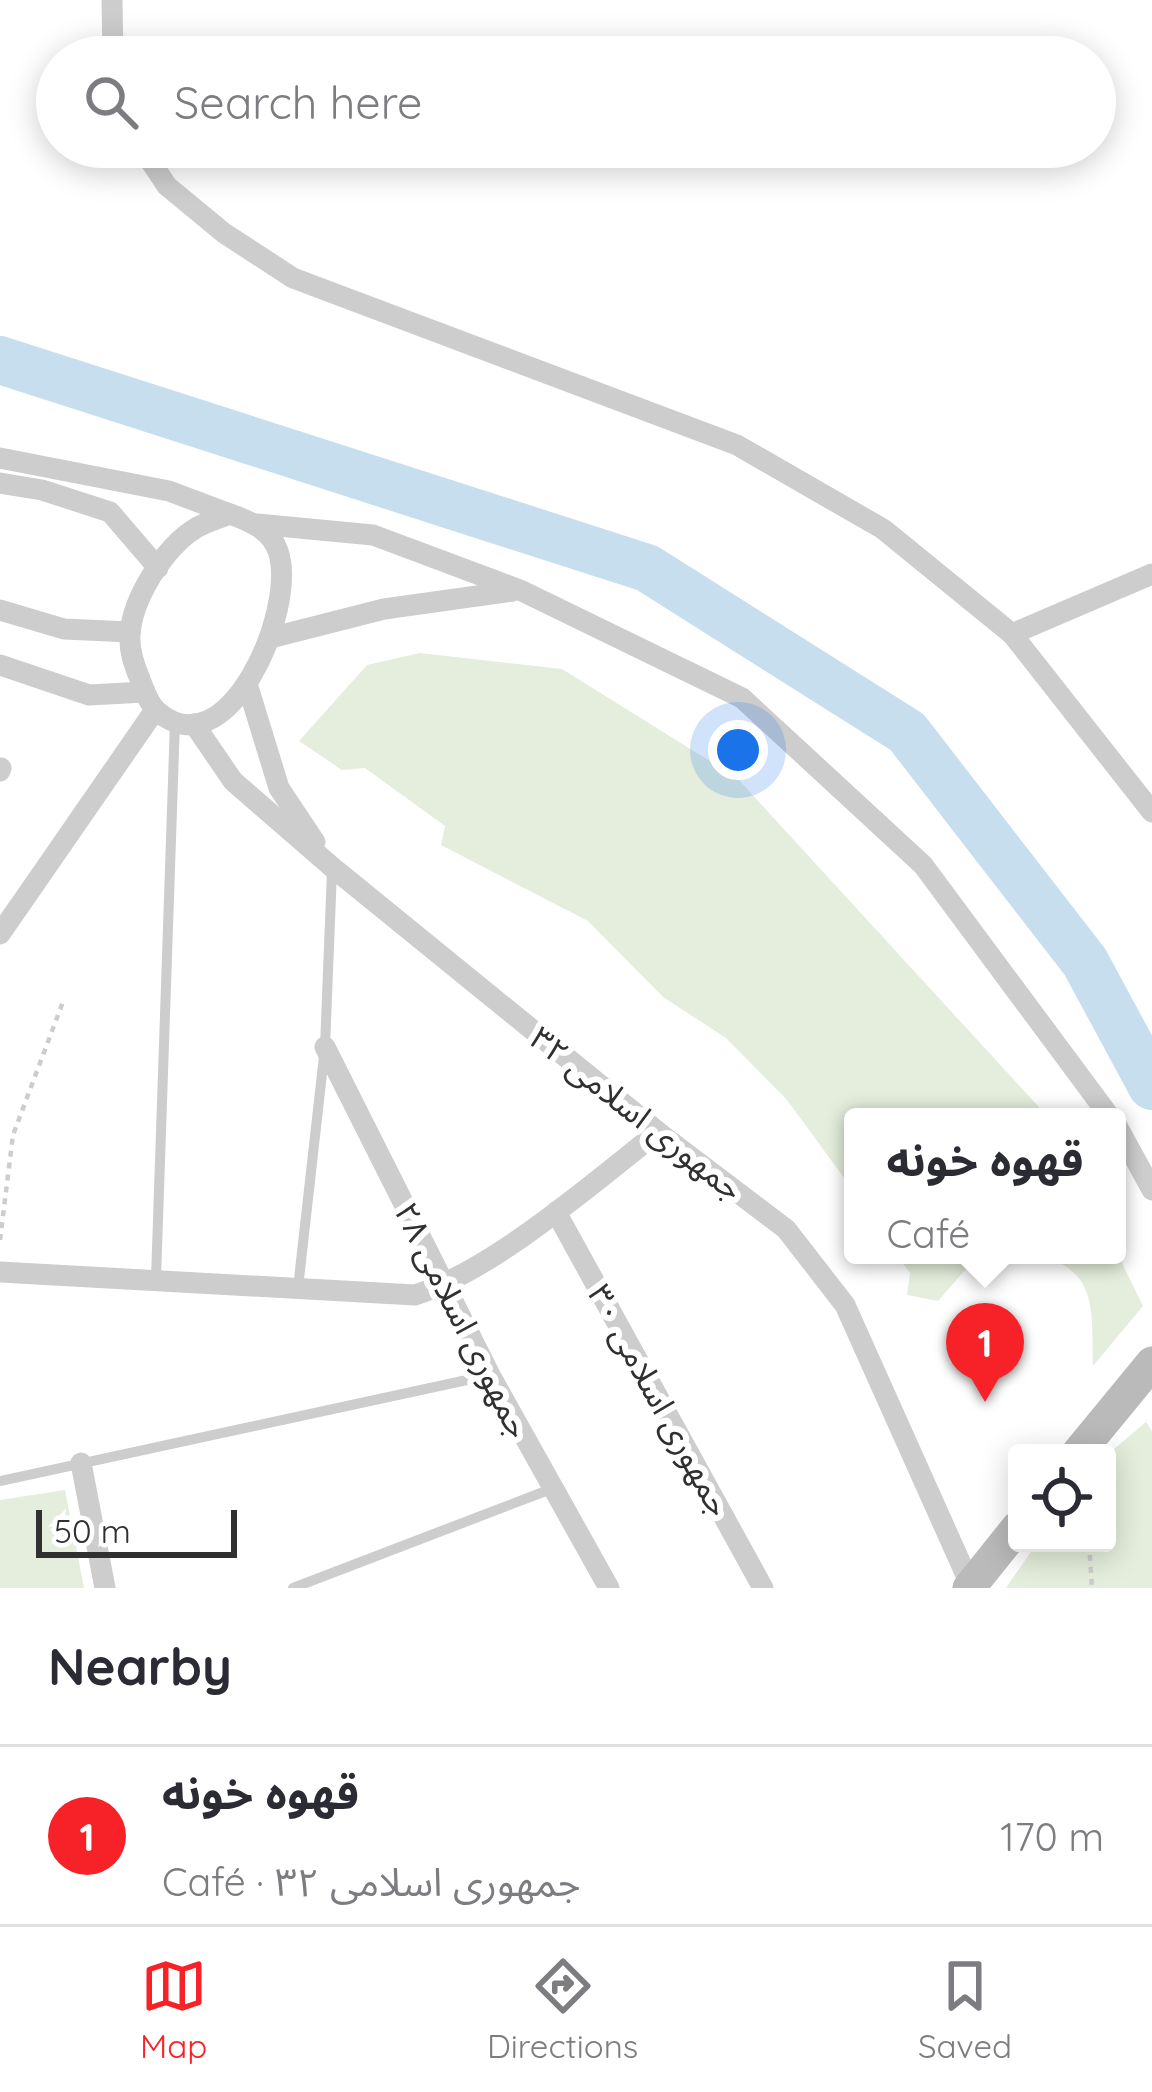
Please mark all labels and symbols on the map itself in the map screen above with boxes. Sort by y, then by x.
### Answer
your location [708,720,768,780]
street label: جمهوری اسلامی ۳۲ [523,1017,752,1208]
street label: جمهوری اسلامی ۲۸ [386,1195,540,1444]
street label: جمهوری اسلامی ۳۰ [580,1277,741,1523]
pin: 1 [946,1303,1024,1402]
scale bar [36,1504,237,1557]

